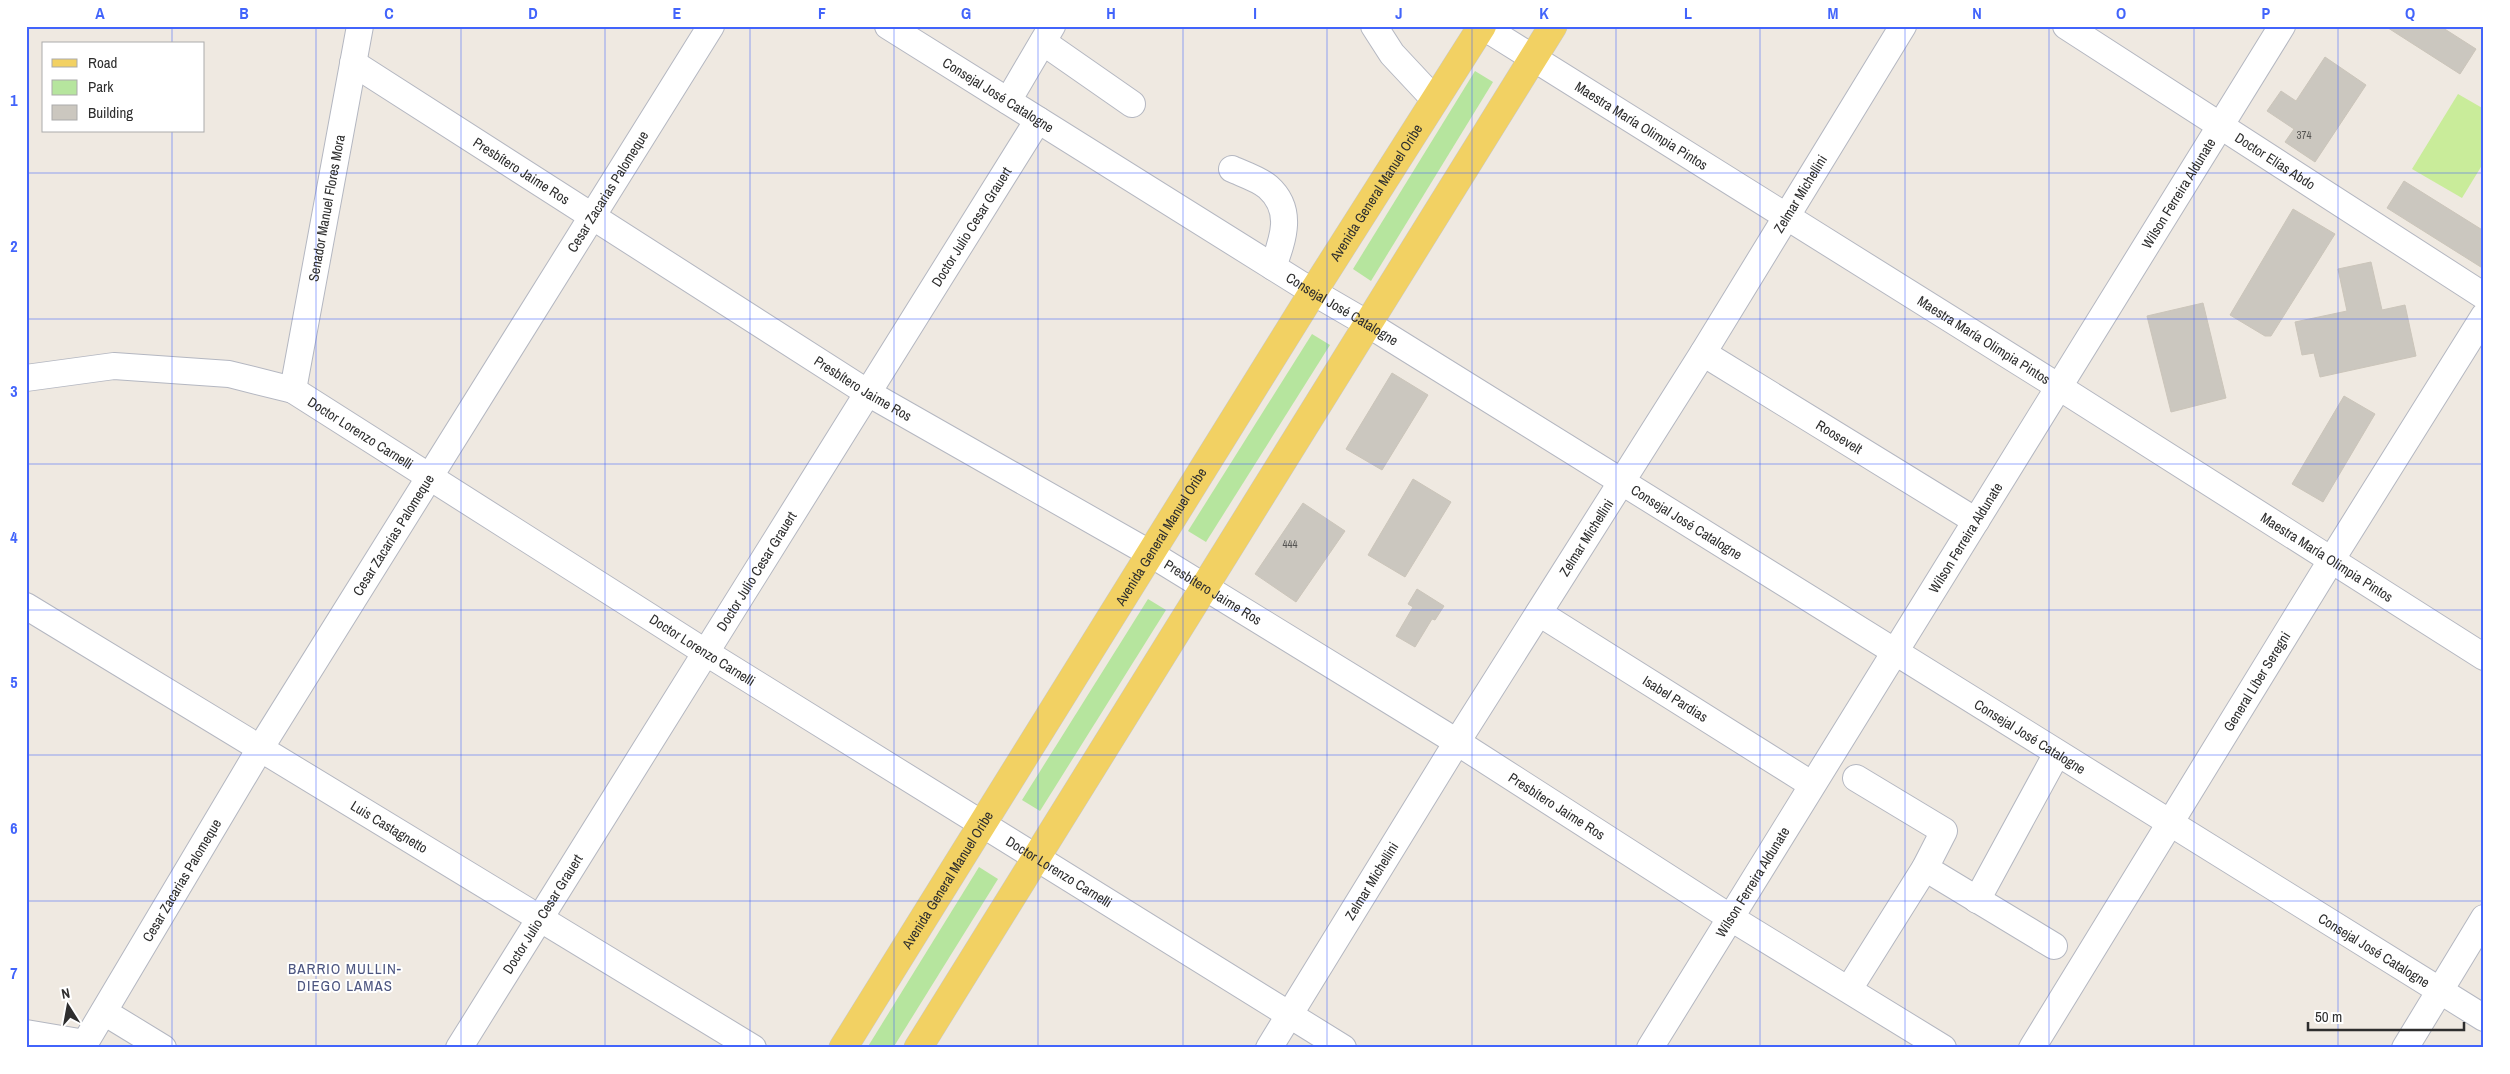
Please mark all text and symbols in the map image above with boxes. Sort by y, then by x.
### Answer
text: A [95,2,105,24]
text: B [239,2,249,24]
text: C [384,2,394,24]
text: D [528,2,538,24]
text: E [673,2,682,24]
text: F [818,2,826,24]
text: G [961,2,971,24]
text: H [1106,2,1116,24]
text: I [1253,2,1257,24]
text: J [1395,2,1403,24]
text: K [1539,2,1549,24]
text: L [1684,2,1692,24]
text: M [1828,2,1839,24]
text: N [1972,2,1982,24]
text: O [2116,2,2126,24]
text: P [2262,2,2271,24]
text: Q [2405,2,2415,24]
legend [42,42,205,132]
text: Road [88,52,117,73]
street label: Consejal José Catalogne [939,53,1057,137]
text: Park [88,76,114,97]
street label: Maestra María Olimpia Pintos [1572,77,1711,174]
text: 1 [10,89,18,111]
text: Building [88,102,133,123]
street label: Avenida General Manuel Oribe [1325,121,1426,265]
street label: Cesar Zacarias Palomeque [563,127,652,256]
house number: 374 [2296,128,2312,142]
street label: Doctor Elías Abdo [2232,129,2319,194]
street label: Senador Manuel Flores Mora [304,133,349,283]
street label: Presbítero Jaime Ros [470,133,573,209]
street label: Wilson Ferreira Aldunate [2138,135,2220,252]
street label: Zelmar Michellini [1770,152,1831,236]
street label: Doctor Julio Cesar Grauert [927,164,1015,290]
text: 2 [10,235,18,257]
street label: Consejal José Catalogne [1283,268,1402,350]
street label: Maestra María Olimpia Pintos [1914,292,2054,388]
street label: Presbítero Jaime Ros [811,352,915,425]
text: 3 [10,380,18,402]
street label: Doctor Lorenzo Carnelli [304,393,417,473]
street label: Roosevelt [1813,416,1866,458]
street label: Avenida General Manuel Oribe [1111,465,1210,610]
street label: Cesar Zacarias Palomeque [349,471,438,599]
street label: Wilson Ferreira Aldunate [1925,479,2007,596]
street label: Consejal José Catalogne [1628,481,1745,564]
street label: Zelmar Michellini [1555,496,1617,580]
street label: Doctor Julio Cesar Grauert [712,508,800,634]
street label: Maestra María Olimpia Pintos [2257,508,2397,606]
text: 4 [10,526,18,548]
house number: 444 [1282,537,1298,551]
street label: Presbítero Jaime Ros [1161,555,1265,629]
street label: Doctor Lorenzo Carnelli [646,610,759,690]
street label: General Líber Seregni [2219,628,2294,735]
text: 5 [10,671,18,693]
street label: Isabel Pardias [1639,672,1711,726]
street label: Consejal José Catalogne [1971,695,2089,778]
street label: Presbítero Jaime Ros [1505,768,1609,844]
street label: Luis Castagnetto [347,797,431,857]
street label: Avenida General Manuel Oribe [897,808,997,953]
street label: Cesar Zacarias Palomeque [138,816,225,945]
text: 6 [10,817,18,839]
street label: Wilson Ferreira Aldunate [1712,824,1794,941]
street label: Doctor Lorenzo Carnelli [1003,832,1115,911]
street label: Zelmar Michellini [1341,839,1402,923]
street label: Doctor Julio Cesar Grauert [499,851,587,977]
street label: Consejal José Catalogne [2315,909,2433,991]
district label: BARRIO MULLIN- DIEGO LAMAS [288,958,402,996]
text: 7 [10,962,18,984]
north arrow [42,982,92,1032]
text: N [60,984,71,1003]
scale bar [2308,999,2464,1031]
text: 50 m [2315,1006,2342,1027]

